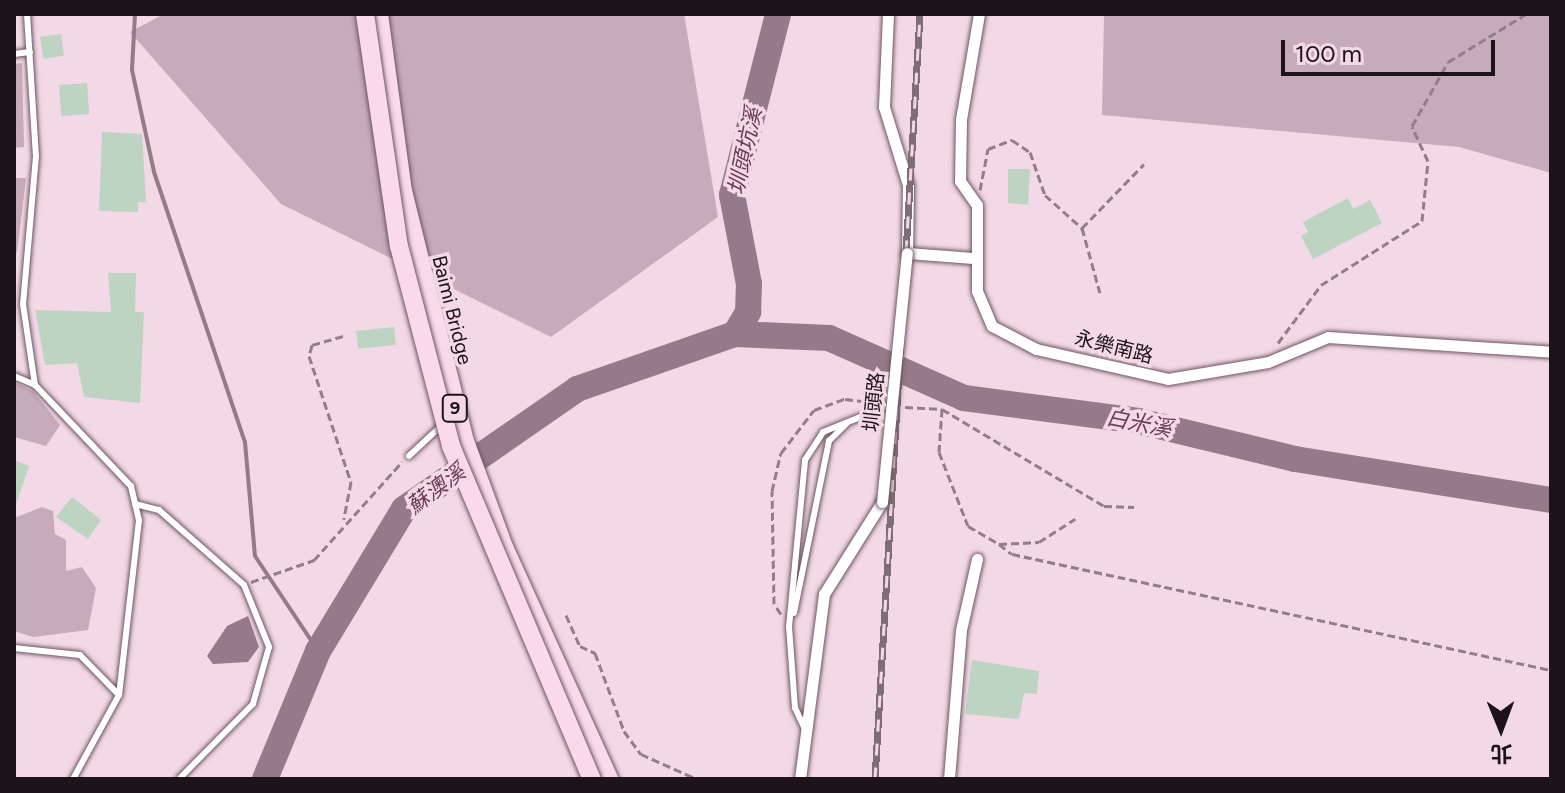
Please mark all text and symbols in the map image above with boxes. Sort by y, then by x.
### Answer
scale bar [1285,24,1499,74]
text: 100 m [1295,39,1362,68]
water label: 圳頭坑溪 [723,105,767,197]
street label: Baimi Bridge [427,253,477,367]
street label: 永樂南路 [1072,326,1156,368]
street label: 圳頭路 [859,371,889,433]
road number: 9 [441,394,469,422]
water label: 白米溪 [1104,404,1174,442]
water label: 蘇澳溪 [402,459,470,519]
north arrow [1461,689,1541,769]
text: 北 [1490,740,1513,767]

